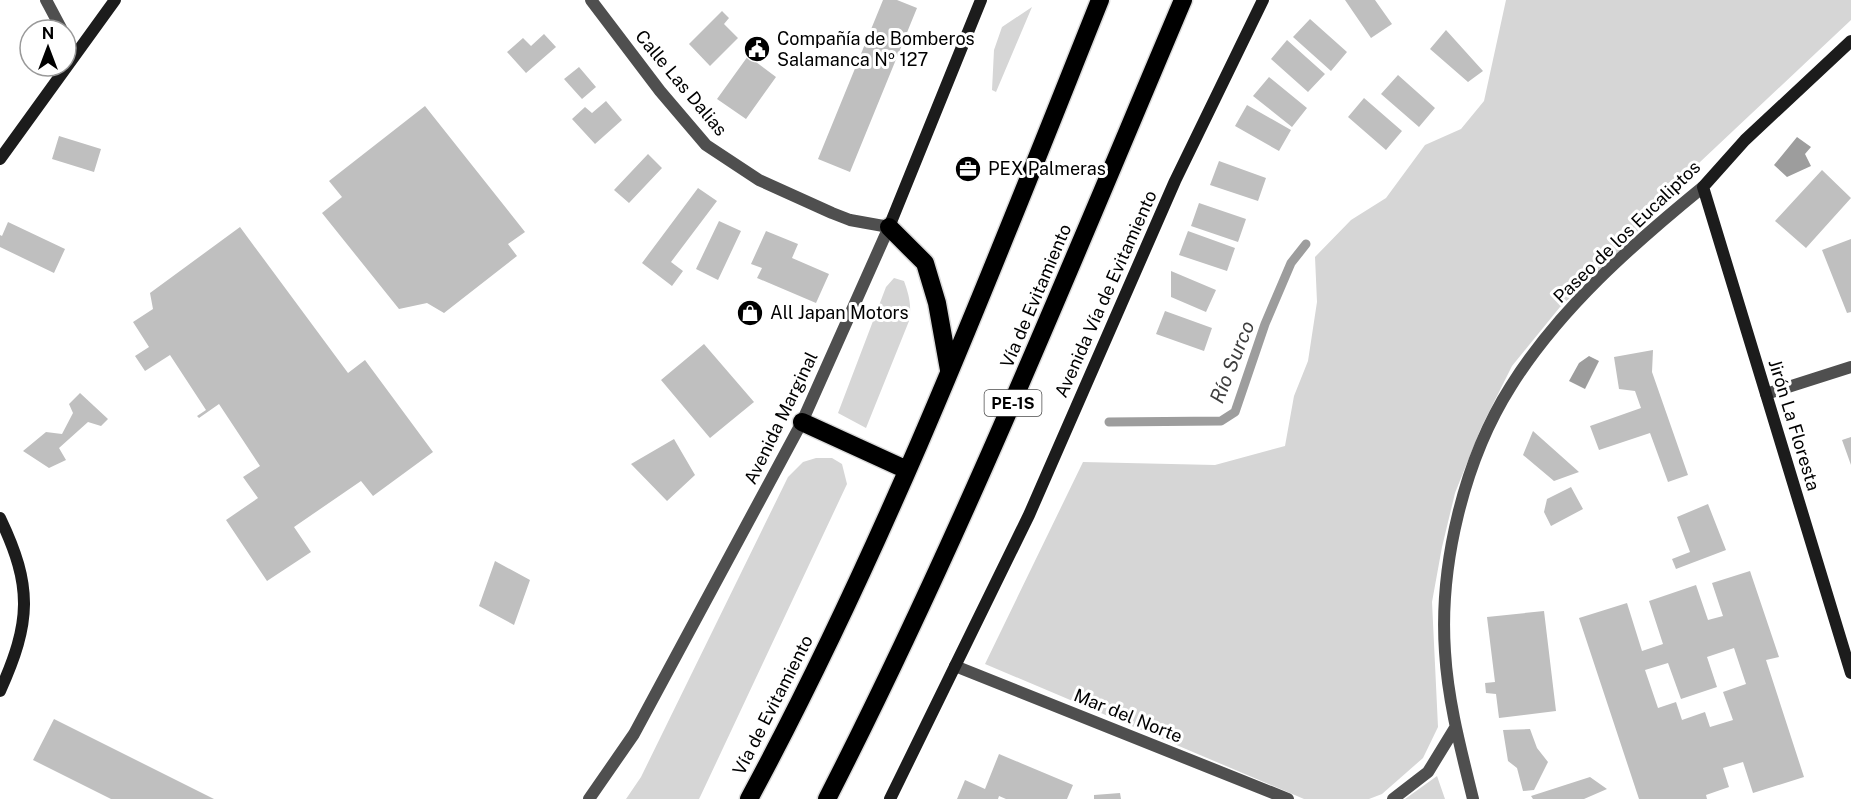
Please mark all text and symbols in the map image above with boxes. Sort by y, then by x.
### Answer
north arrow [18,18,78,78]
text: N [42,24,54,43]
street label: Calle Las Dalias [631,26,732,140]
place label: Compañía de Bomberos Salamanca Nº 127 [777,28,975,70]
public building icon: Compañía de Bomberos Salamanca Nº 127 [742,34,772,64]
office icon: PEX Palmeras [953,154,983,184]
street label: Paseo de los Eucaliptos [1549,156,1704,307]
place label: PEX Palmeras [988,158,1106,179]
street label: Avenida Vía de Evitamiento [1050,187,1161,401]
street label: Vía de Evitamiento [996,221,1075,371]
shop icon: All Japan Motors [735,298,765,328]
place label: All Japan Motors [770,302,909,323]
water label: Río Surco [1205,317,1259,407]
street label: Avenida Marginal [739,348,822,487]
street label: Jirón La Floresta [1764,357,1824,493]
road number: PE-1S [984,390,1042,416]
street label: Vía de Evitamiento [728,631,817,778]
street label: Mar del Norte [1071,684,1185,747]

